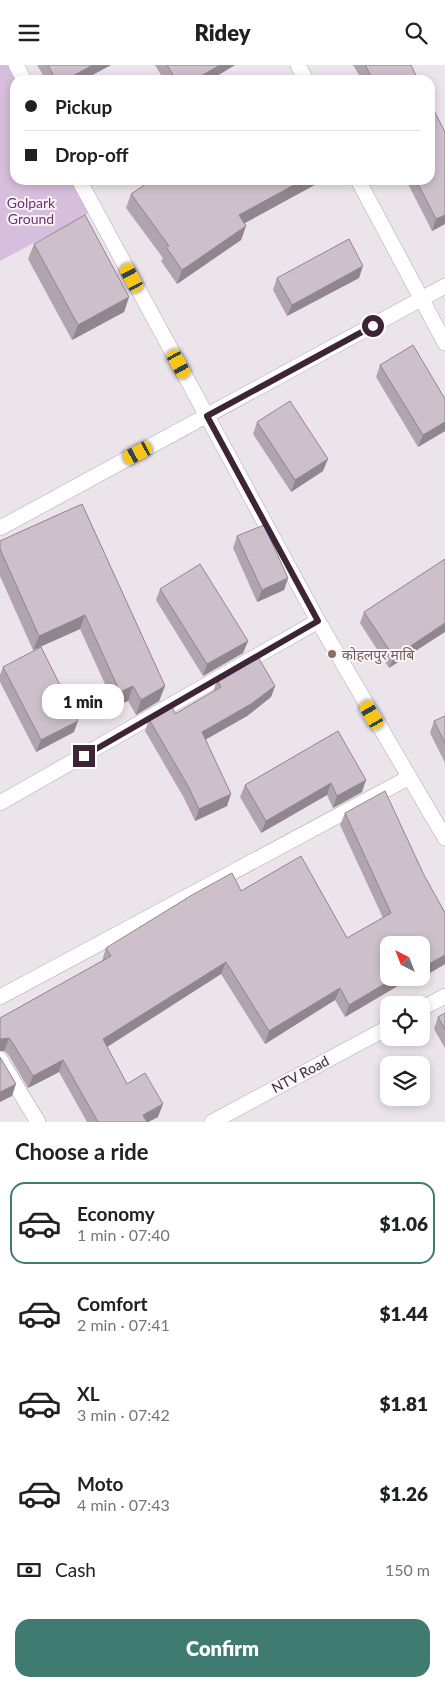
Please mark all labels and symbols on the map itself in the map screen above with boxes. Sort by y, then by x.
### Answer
park label: Golpark Ground [7,194,56,227]
car [118,261,145,295]
route start [362,315,384,337]
car [165,347,192,381]
car [121,439,154,467]
place label: कोहलपुर माबि [342,646,415,665]
marker: कोहलपुर माबि [326,648,338,660]
callout: 1 min [43,683,125,719]
car [358,698,385,732]
route end [73,745,95,767]
north arrow [380,936,430,986]
street label: NTV Road [268,1052,332,1096]

